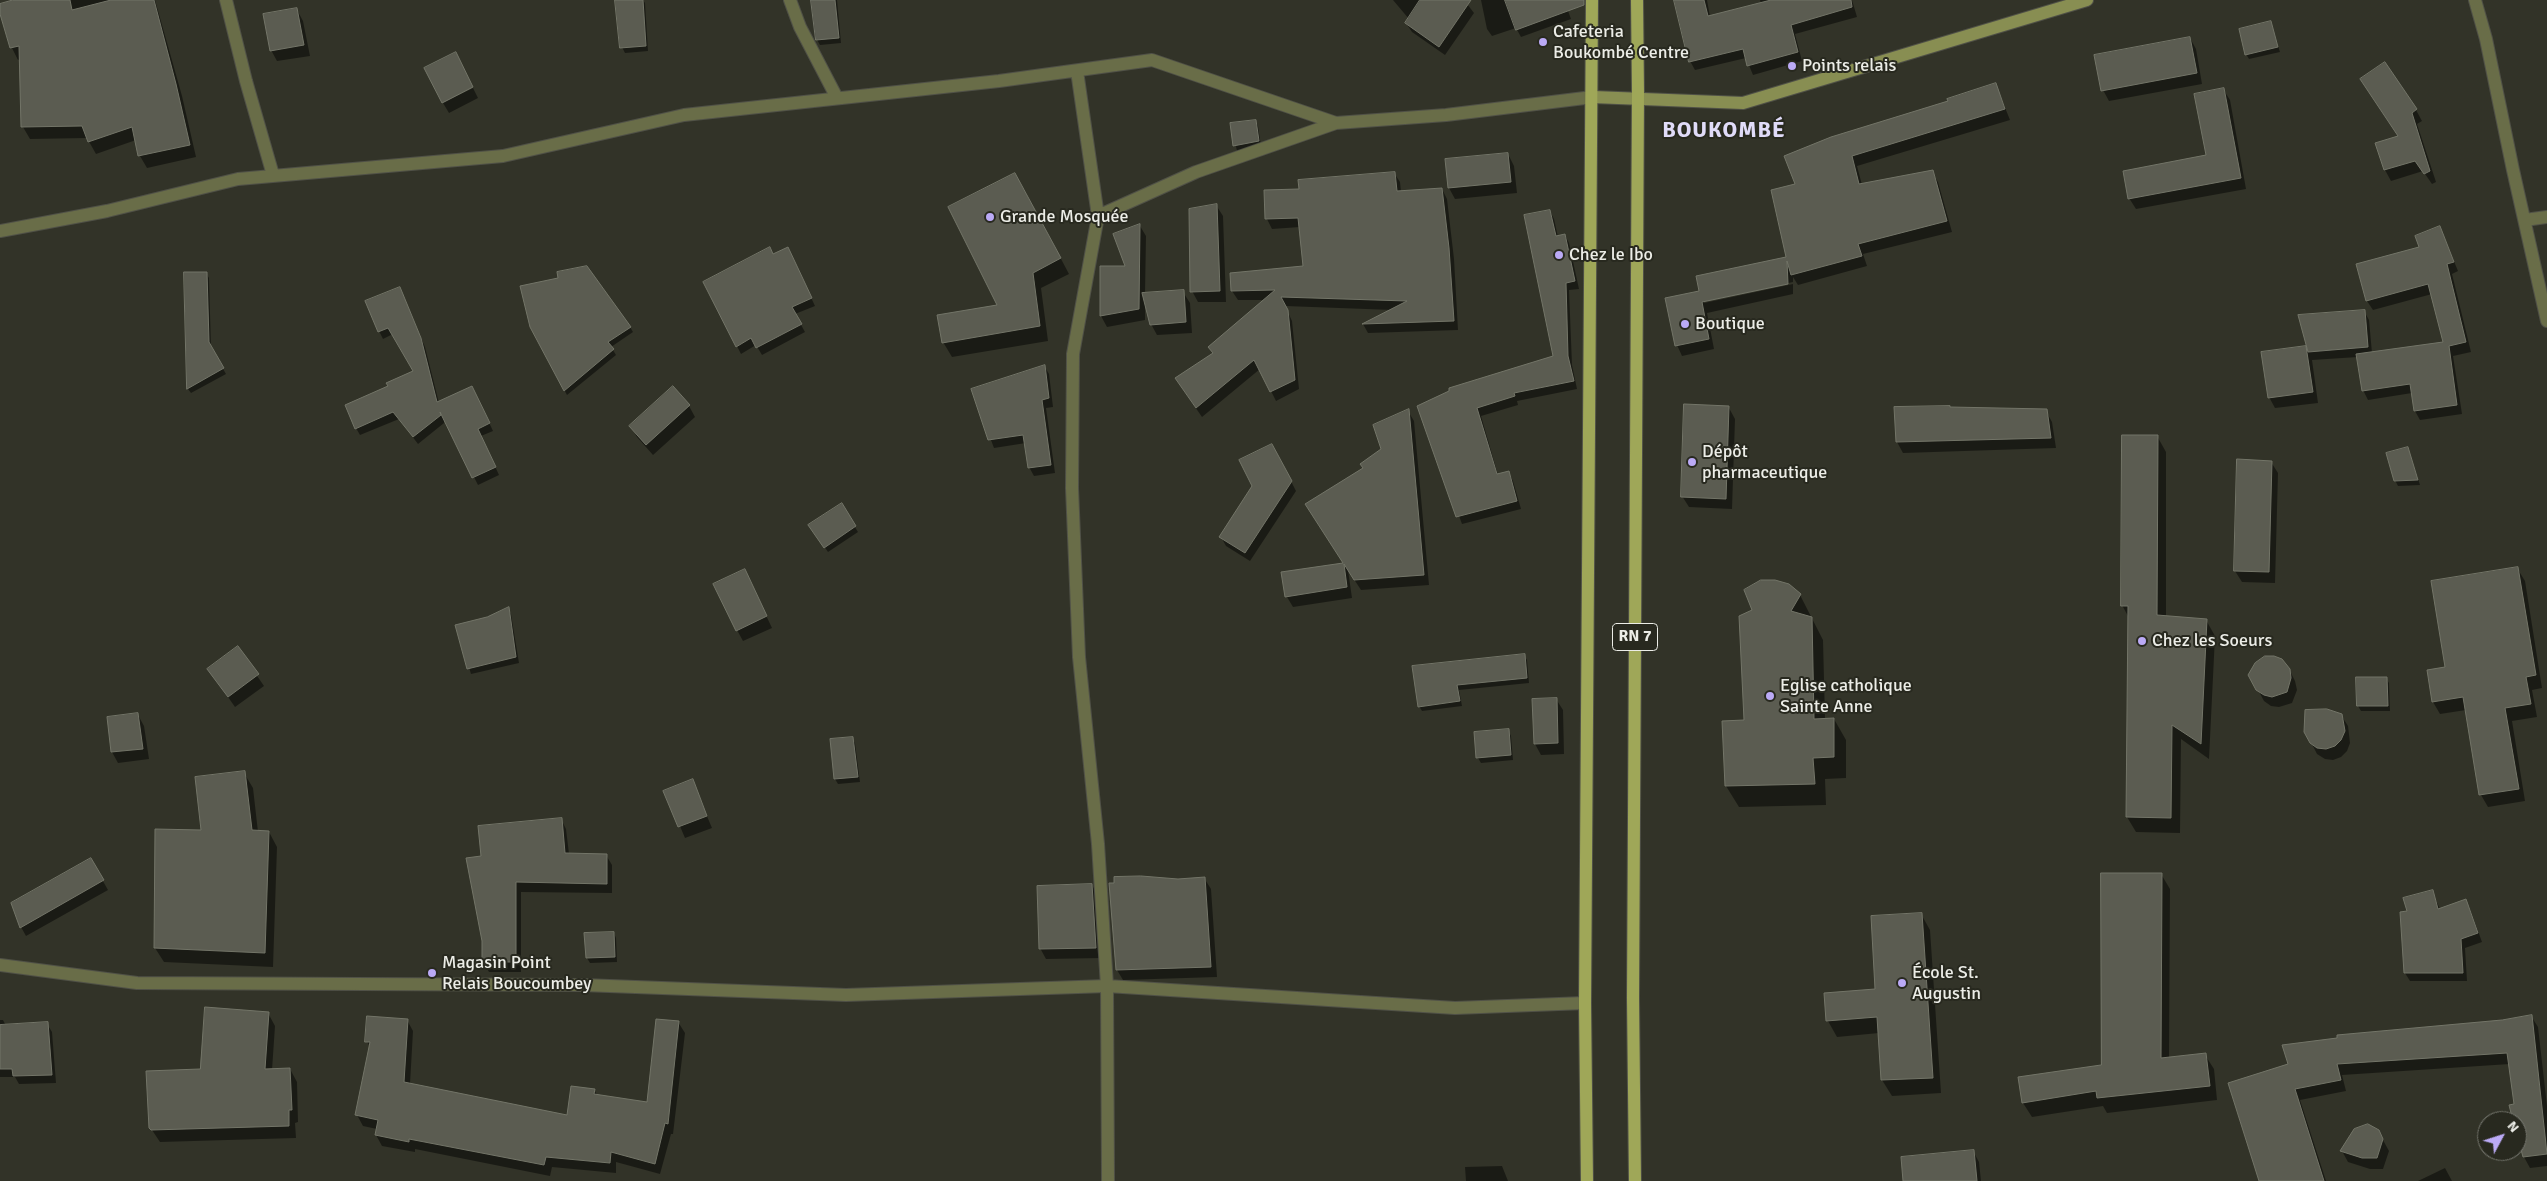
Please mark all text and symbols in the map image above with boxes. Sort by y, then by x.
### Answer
place label: Cafeteria Boukombé Centre [1553,21,1689,64]
marker: Cafeteria Boukombé Centre [1537,36,1549,48]
place label: Points relais [1802,55,1896,77]
marker: Points relais [1786,60,1798,72]
district label: BOUKOMBÉ [1661,118,1787,144]
place label: Grande Mosquée [1000,206,1129,228]
marker: Grande Mosquée [984,211,996,223]
place label: Chez le Ibo [1569,244,1653,266]
marker: Chez le Ibo [1553,249,1565,261]
place label: Boutique [1695,313,1765,335]
marker: Boutique [1679,318,1691,330]
place label: Dépôt pharmaceutique [1702,441,1827,484]
marker: Dépôt pharmaceutique [1686,456,1698,468]
road number: RN 7 [1612,624,1658,650]
place label: Chez les Soeurs [2152,630,2272,652]
marker: Chez les Soeurs [2136,635,2148,647]
place label: Eglise catholique Sainte Anne [1780,675,1912,718]
marker: Eglise catholique Sainte Anne [1764,690,1776,702]
place label: Magasin Point Relais Boucoumbey [442,952,591,994]
place label: École St. Augustin [1912,962,1981,1004]
marker: Magasin Point Relais Boucoumbey [426,967,438,979]
marker: École St. Augustin [1896,977,1908,989]
north arrow [2477,1111,2527,1161]
text: N [2503,1117,2523,1136]

